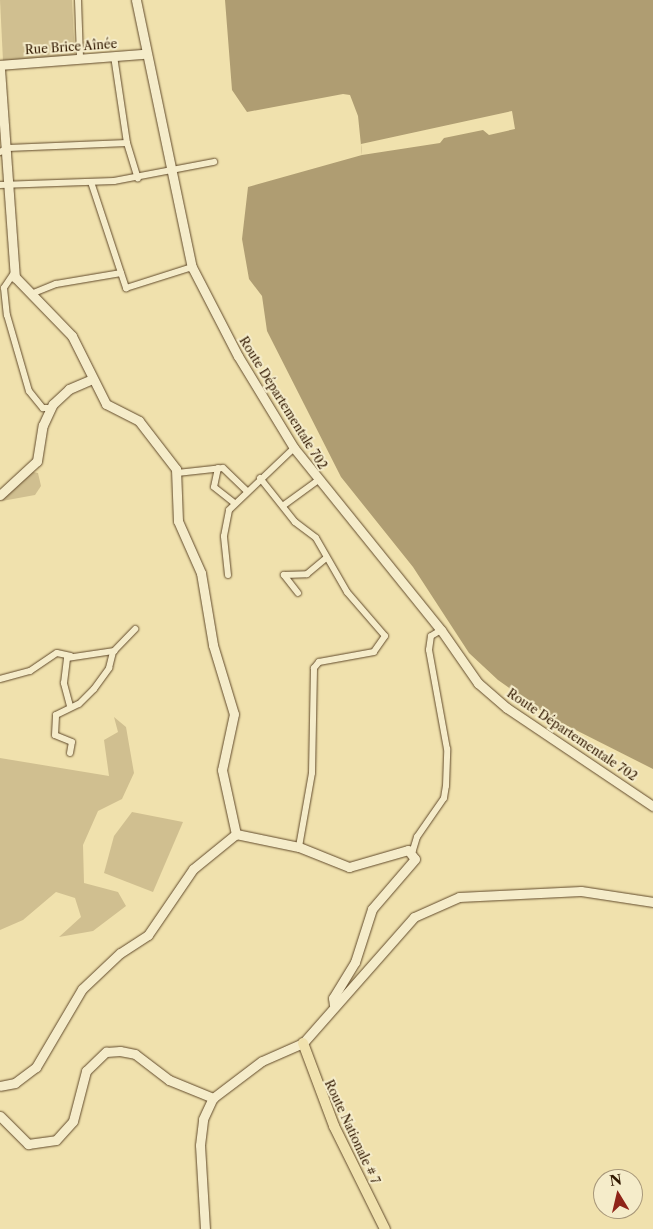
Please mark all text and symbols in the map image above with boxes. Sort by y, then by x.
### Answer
street label: Rue Brice Aînée [24,37,118,57]
street label: Route Départementale 702 [236,334,330,472]
street label: Route Départementale 702 [504,686,640,784]
street label: Route Nationale # 7 [322,1078,382,1186]
north arrow [593,1169,643,1219]
text: N [608,1170,623,1190]

